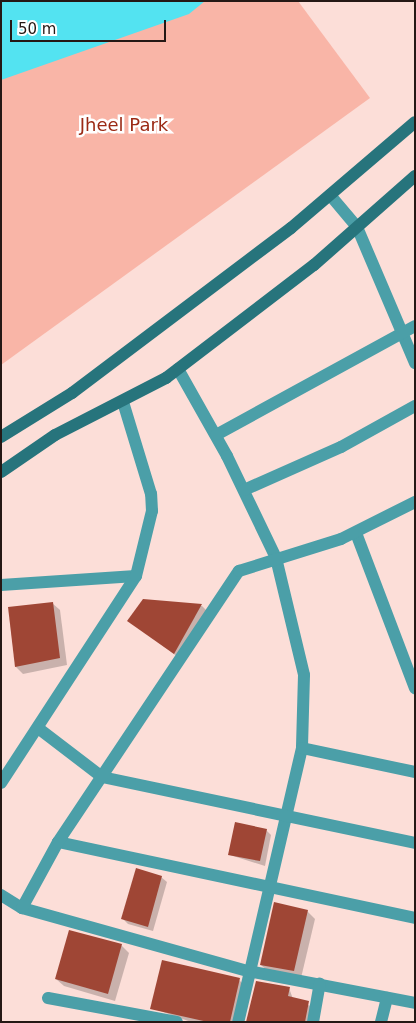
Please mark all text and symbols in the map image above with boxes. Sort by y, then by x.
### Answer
scale bar [12,10,169,42]
text: 50 m [18,20,56,38]
park label: Jheel Park [80,114,168,136]

